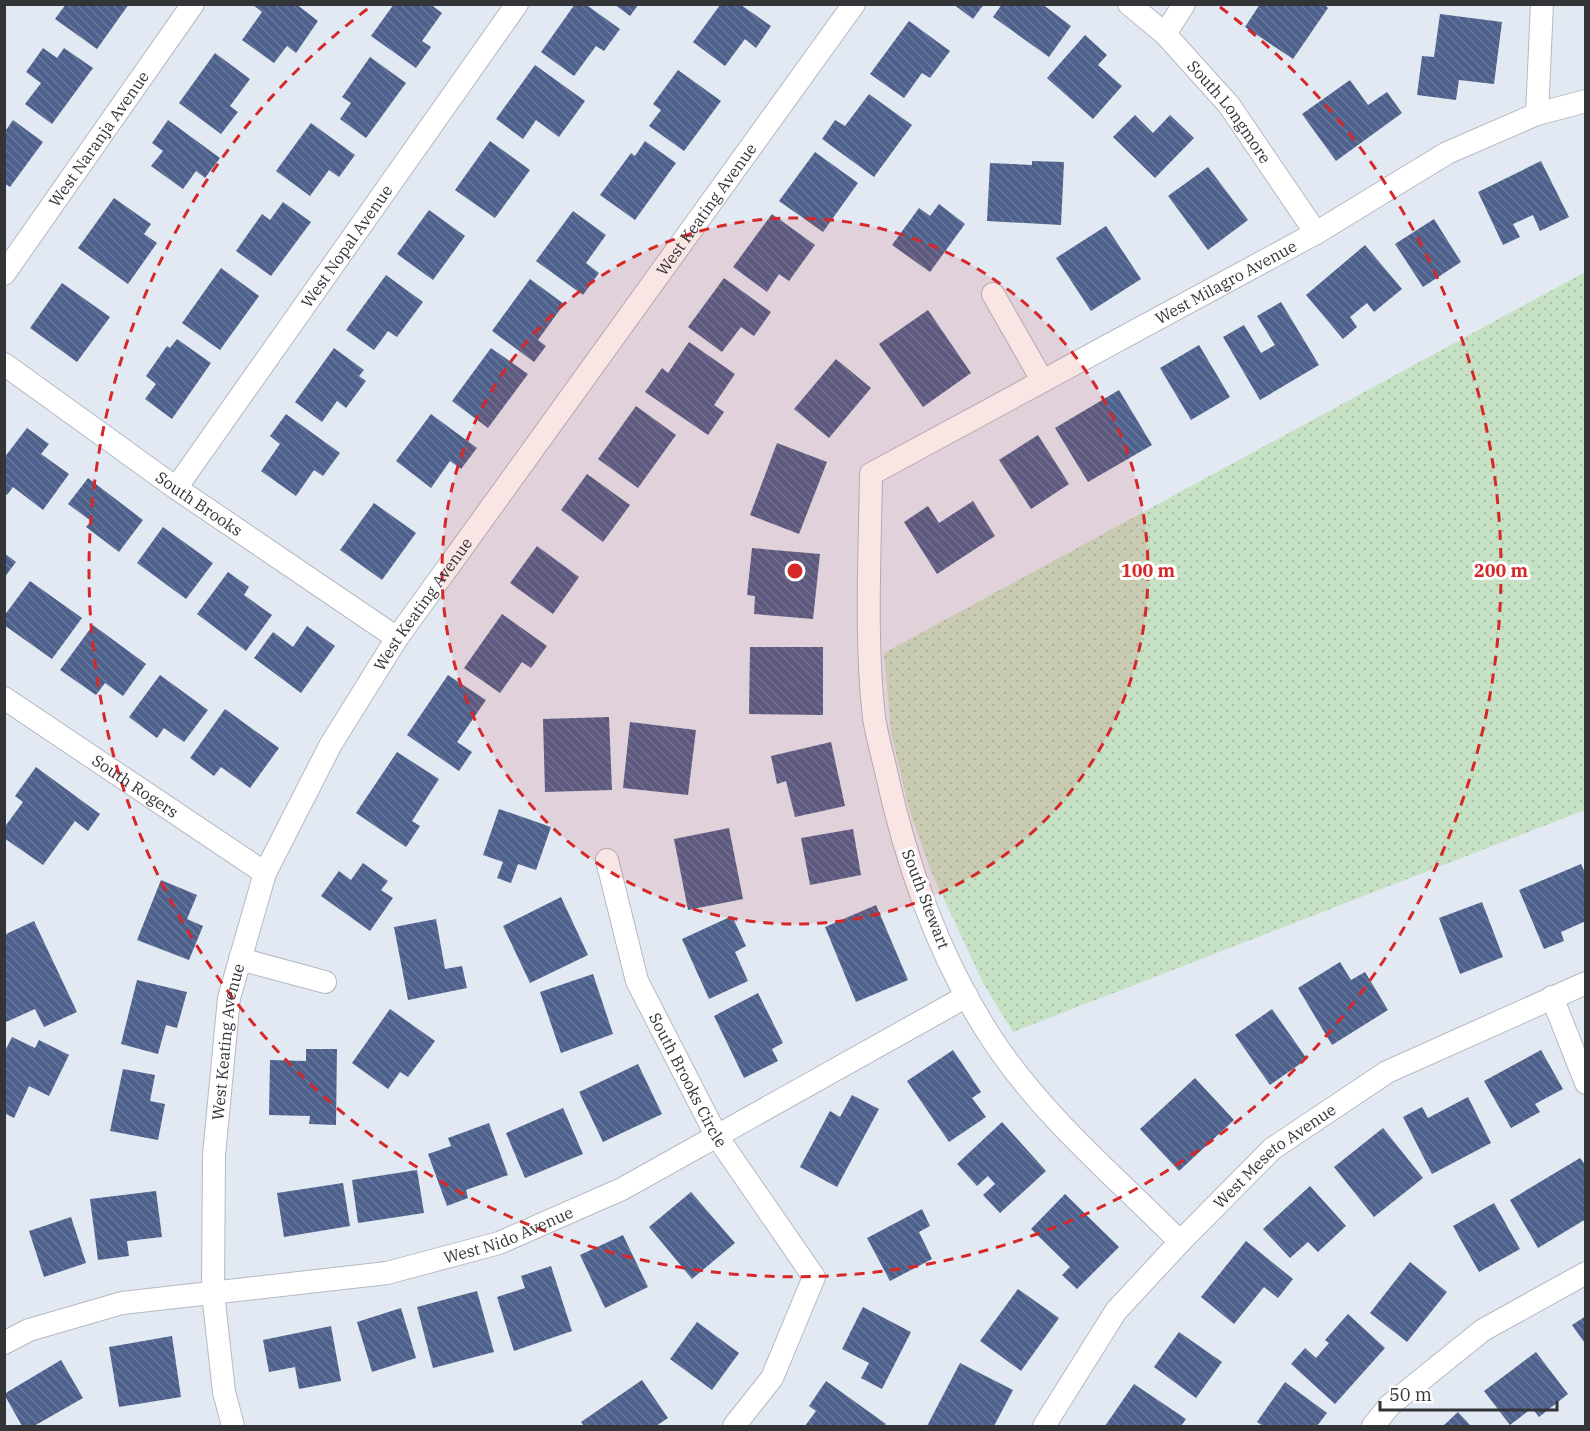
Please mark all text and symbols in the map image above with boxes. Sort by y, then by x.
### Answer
street label: South Longmore [1183,56,1276,167]
street label: West Naranja Avenue [44,67,153,211]
street label: West Keating Avenue [652,139,761,279]
street label: West Nopal Avenue [296,181,397,311]
street label: West Milagro Avenue [1152,236,1300,328]
street label: South Brooks [152,467,247,540]
street label: West Keating Avenue [369,533,476,674]
text: 100 m [1121,559,1176,582]
text: 200 m [1474,559,1529,582]
centre of rings [785,561,805,581]
street label: South Rogers [88,750,182,822]
street label: South Stewart [898,846,954,952]
street label: West Keating Avenue [207,961,248,1121]
street label: South Brooks Circle [645,1009,731,1151]
street label: West Meseto Avenue [1209,1099,1339,1213]
street label: West Nido Avenue [441,1202,576,1267]
scale bar [1380,1374,1557,1412]
text: 50 m [1389,1383,1432,1406]

